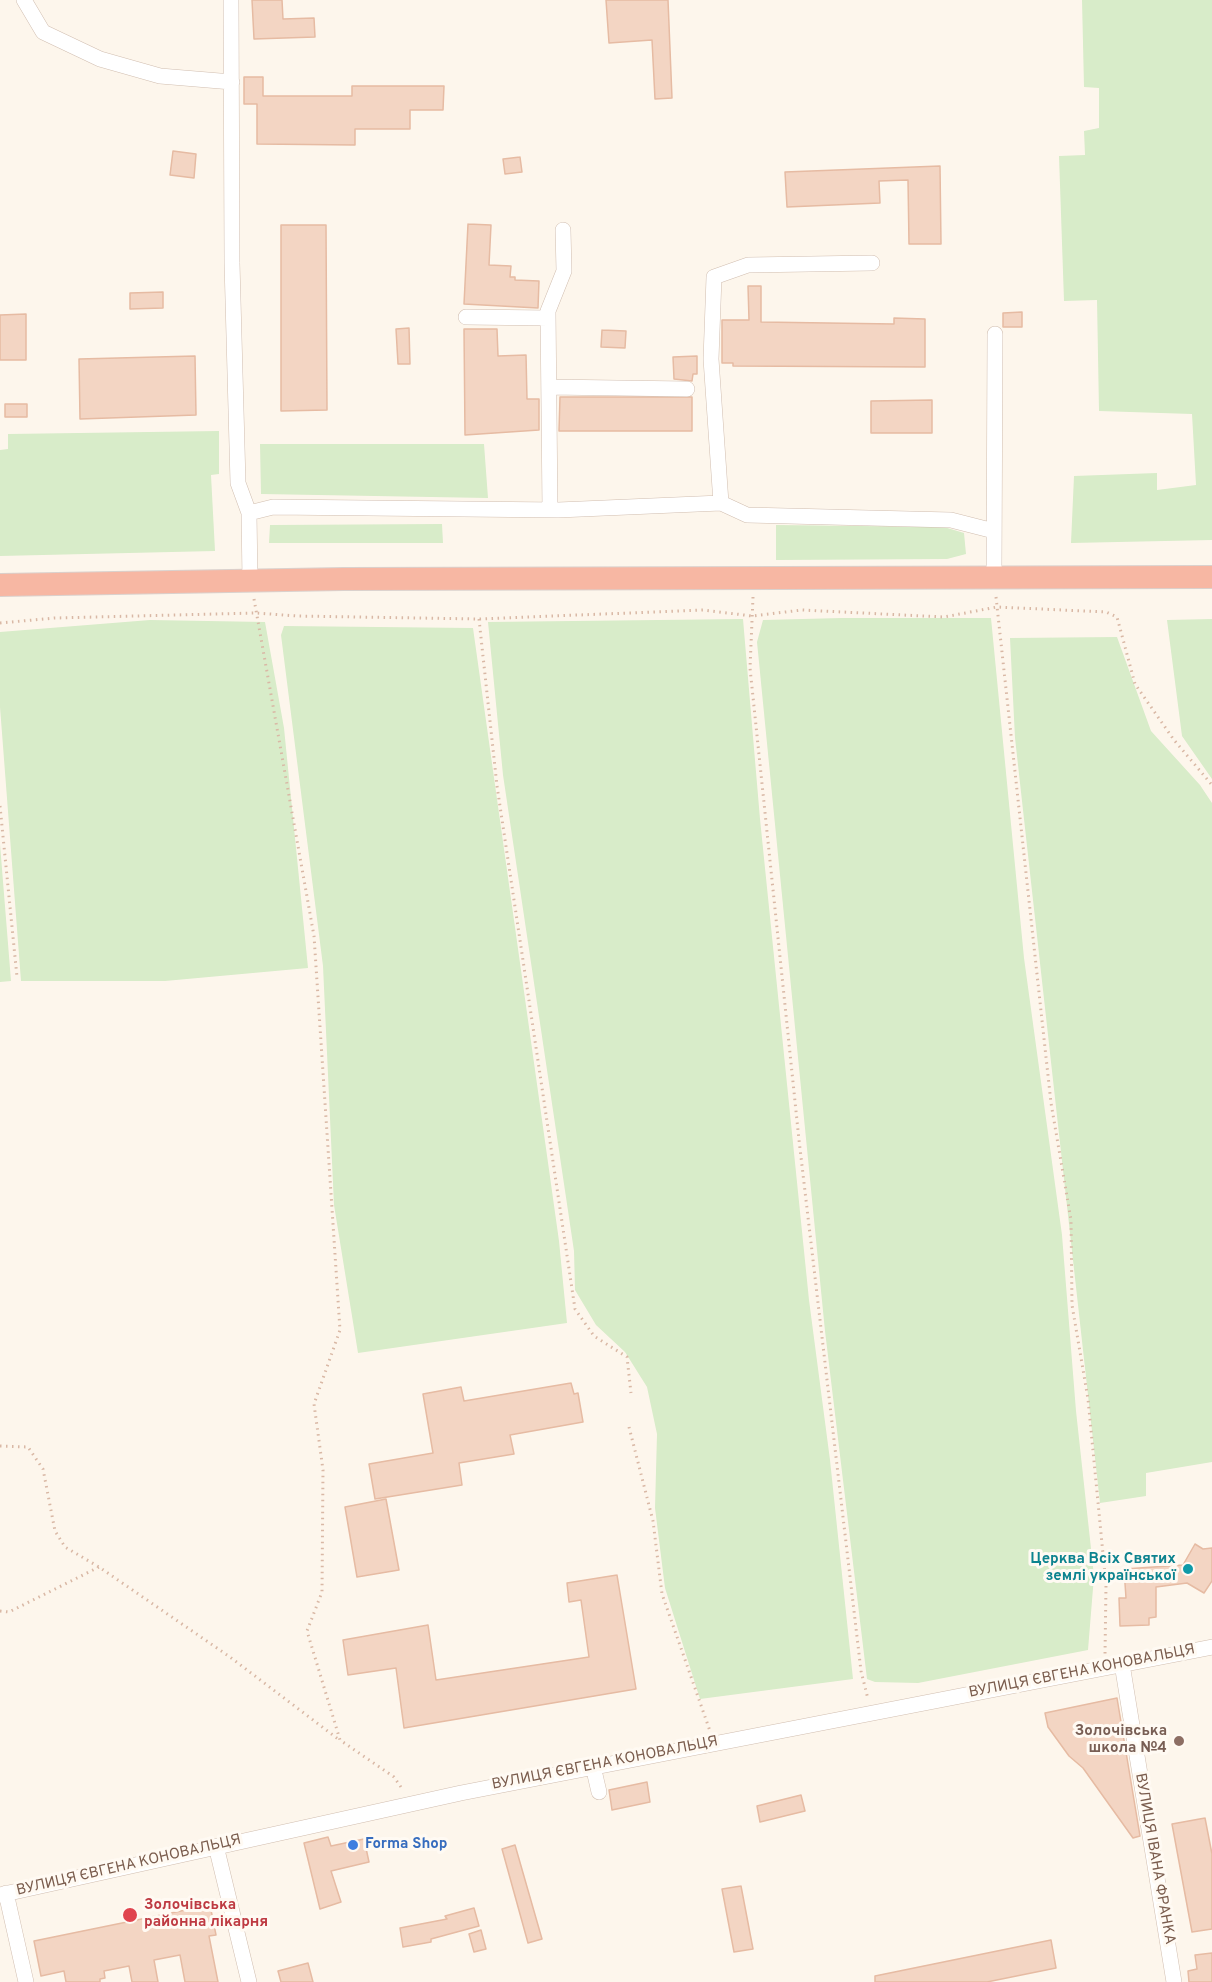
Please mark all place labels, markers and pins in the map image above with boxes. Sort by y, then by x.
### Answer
place label: Церква Всіх Святих землі української [1030,1551,1176,1586]
marker: Церква Всіх Святих землі української [1181,1562,1195,1576]
place label: Золочівська школа №4 [1075,1723,1167,1758]
marker: Золочівська школа №4 [1172,1734,1186,1748]
place label: Forma Shop [365,1836,447,1854]
marker: Forma Shop [346,1838,360,1852]
place label: Золочівська районна лікарня [144,1897,268,1932]
marker: Золочівська районна лікарня [121,1906,139,1924]

